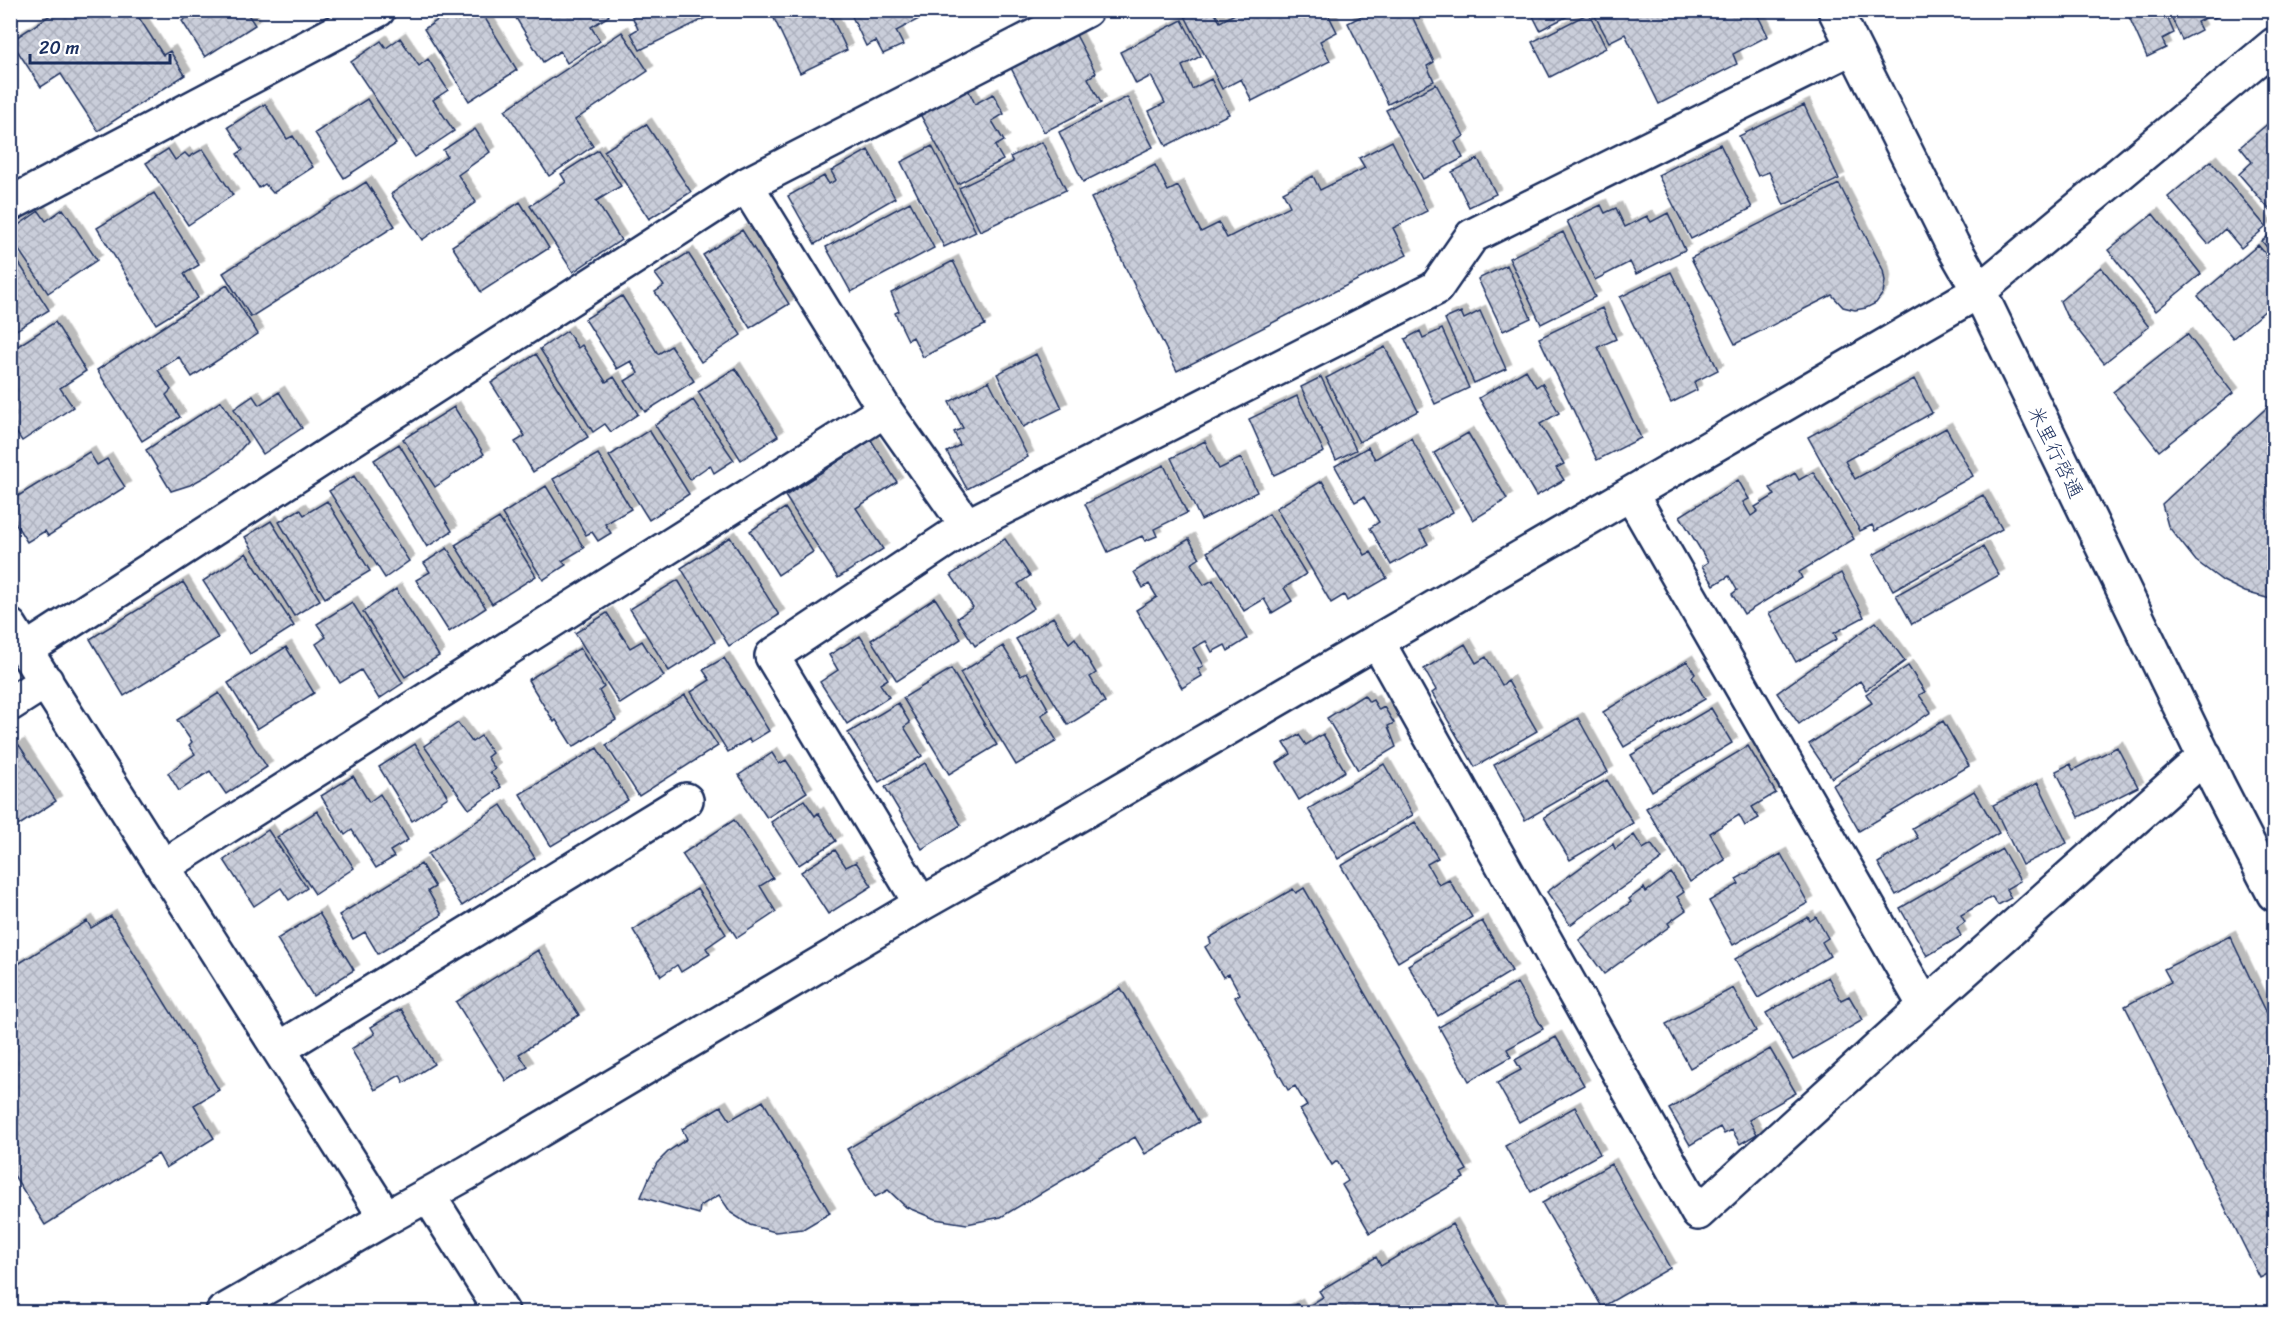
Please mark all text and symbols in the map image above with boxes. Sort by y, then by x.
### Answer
scale bar [30,27,170,65]
text: 20 m [39,32,79,64]
street label: 米里行啓通 [2018,400,2093,505]

